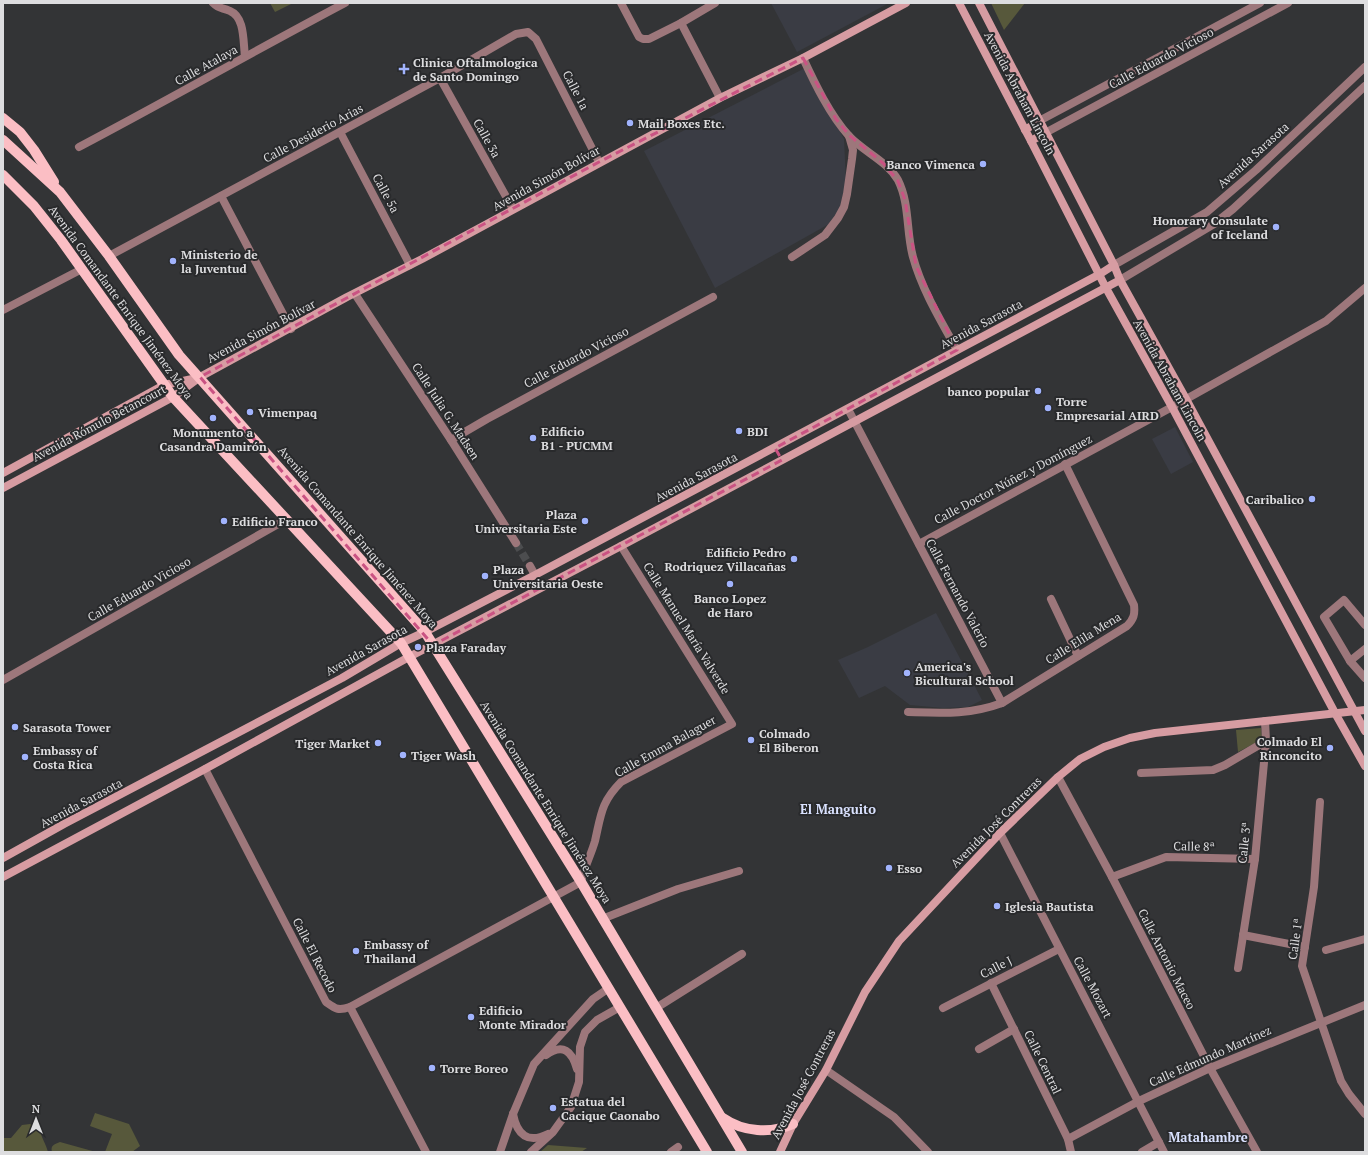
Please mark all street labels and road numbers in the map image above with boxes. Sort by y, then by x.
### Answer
street label: Calle Eduardo Vicioso [1106,24,1216,92]
street label: Avenida Abraham Lincoln [981,29,1059,157]
street label: Calle Atalaya [172,42,240,88]
street label: Calle 1a [560,68,592,112]
street label: Calle Desiderio Arias [260,100,366,166]
street label: Calle 3a [470,116,504,160]
street label: Avenida Sarasota [1214,119,1292,191]
street label: Avenida Simón Bolívar [490,142,603,214]
street label: Calle 5a [369,171,403,215]
street label: Avenida Comandante Enrique Jiménez Moya [46,202,196,402]
street label: Avenida Simón Bolívar [204,296,318,366]
street label: Avenida Sarasota [937,296,1025,352]
street label: Avenida Abraham Lincoln [1130,316,1210,444]
street label: Calle Eduardo Vicioso [521,323,631,391]
street label: Calle Julia G. Madsen [409,360,483,462]
street label: Avenida Rómulo Betancourt [30,381,169,465]
street label: Calle Doctor Núñez y Domínguez [931,431,1095,527]
street label: Avenida Comandante Enrique Jiménez Moya [275,443,441,631]
street label: Avenida Sarasota [652,449,740,505]
street label: Calle Fernando Valerio [923,536,993,650]
street label: Calle Eduardo Vicioso [85,553,194,625]
street label: Calle Manuel María Valverde [640,559,734,697]
street label: Calle Elila Mena [1042,609,1124,667]
street label: Avenida Sarasota [323,621,409,679]
street label: Avenida Comandante Enrique Jiménez Moya [477,698,615,906]
street label: Calle Emma Balaguer [612,712,719,780]
street label: Avenida José Contreras [947,773,1045,871]
street label: Avenida Sarasota [37,775,125,831]
street label: Calle 3ª [1234,822,1254,864]
street label: Calle 8ª [1173,838,1215,854]
street label: Calle Antonio Maceo [1135,906,1199,1012]
street label: Calle El Recodo [290,915,341,995]
street label: Calle 1ª [1285,917,1305,961]
street label: Calle J [977,953,1015,981]
street label: Calle Mozart [1070,954,1116,1021]
street label: Calle Edmundo Martínez [1147,1022,1274,1090]
street label: Avenida José Contreras [768,1026,838,1142]
street label: Calle Central [1021,1028,1065,1097]

